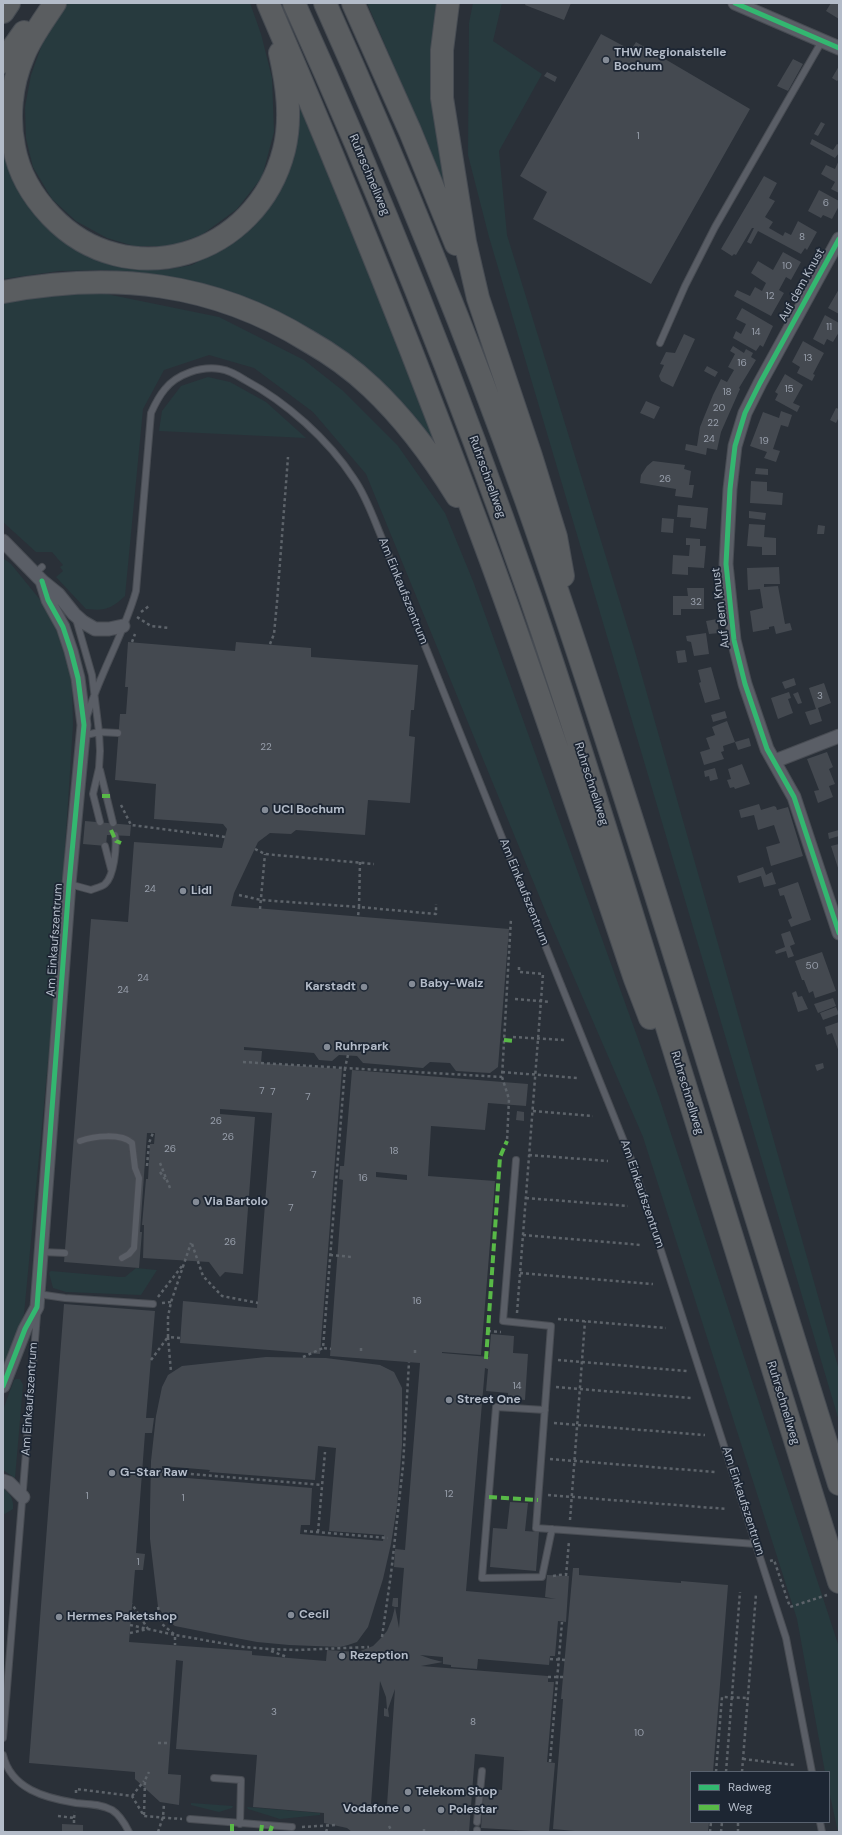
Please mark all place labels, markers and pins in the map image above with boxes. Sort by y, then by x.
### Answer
place label: THW Regionalstelle Bochum [614,46,727,74]
marker: THW Regionalstelle Bochum [601,55,611,65]
place label: UCI Bochum [273,803,345,817]
marker: UCI Bochum [260,805,270,815]
place label: Lidl [191,884,212,898]
marker: Lidl [178,886,188,896]
place label: Baby-Walz [420,977,483,991]
marker: Baby-Walz [407,979,417,989]
place label: Karstadt [305,980,356,994]
marker: Karstadt [359,982,369,992]
place label: Ruhrpark [335,1040,389,1054]
marker: Ruhrpark [322,1042,332,1052]
place label: Via Bartolo [204,1195,268,1209]
marker: Via Bartolo [191,1197,201,1207]
place label: Street One [457,1393,521,1407]
marker: Street One [444,1395,454,1405]
place label: G-Star Raw [120,1466,188,1480]
marker: G-Star Raw [107,1468,117,1478]
place label: Cecil [299,1608,329,1622]
place label: Hermes Paketshop [67,1610,177,1624]
marker: Cecil [286,1610,296,1620]
marker: Hermes Paketshop [54,1612,64,1622]
place label: Rezeption [350,1649,408,1663]
marker: Rezeption [337,1651,347,1661]
place label: Telekom Shop [416,1785,497,1799]
marker: Telekom Shop [403,1787,413,1797]
place label: Vodafone [343,1802,399,1816]
place label: Polestar [449,1803,497,1817]
marker: Vodafone [402,1804,412,1814]
marker: Polestar [436,1805,446,1815]

